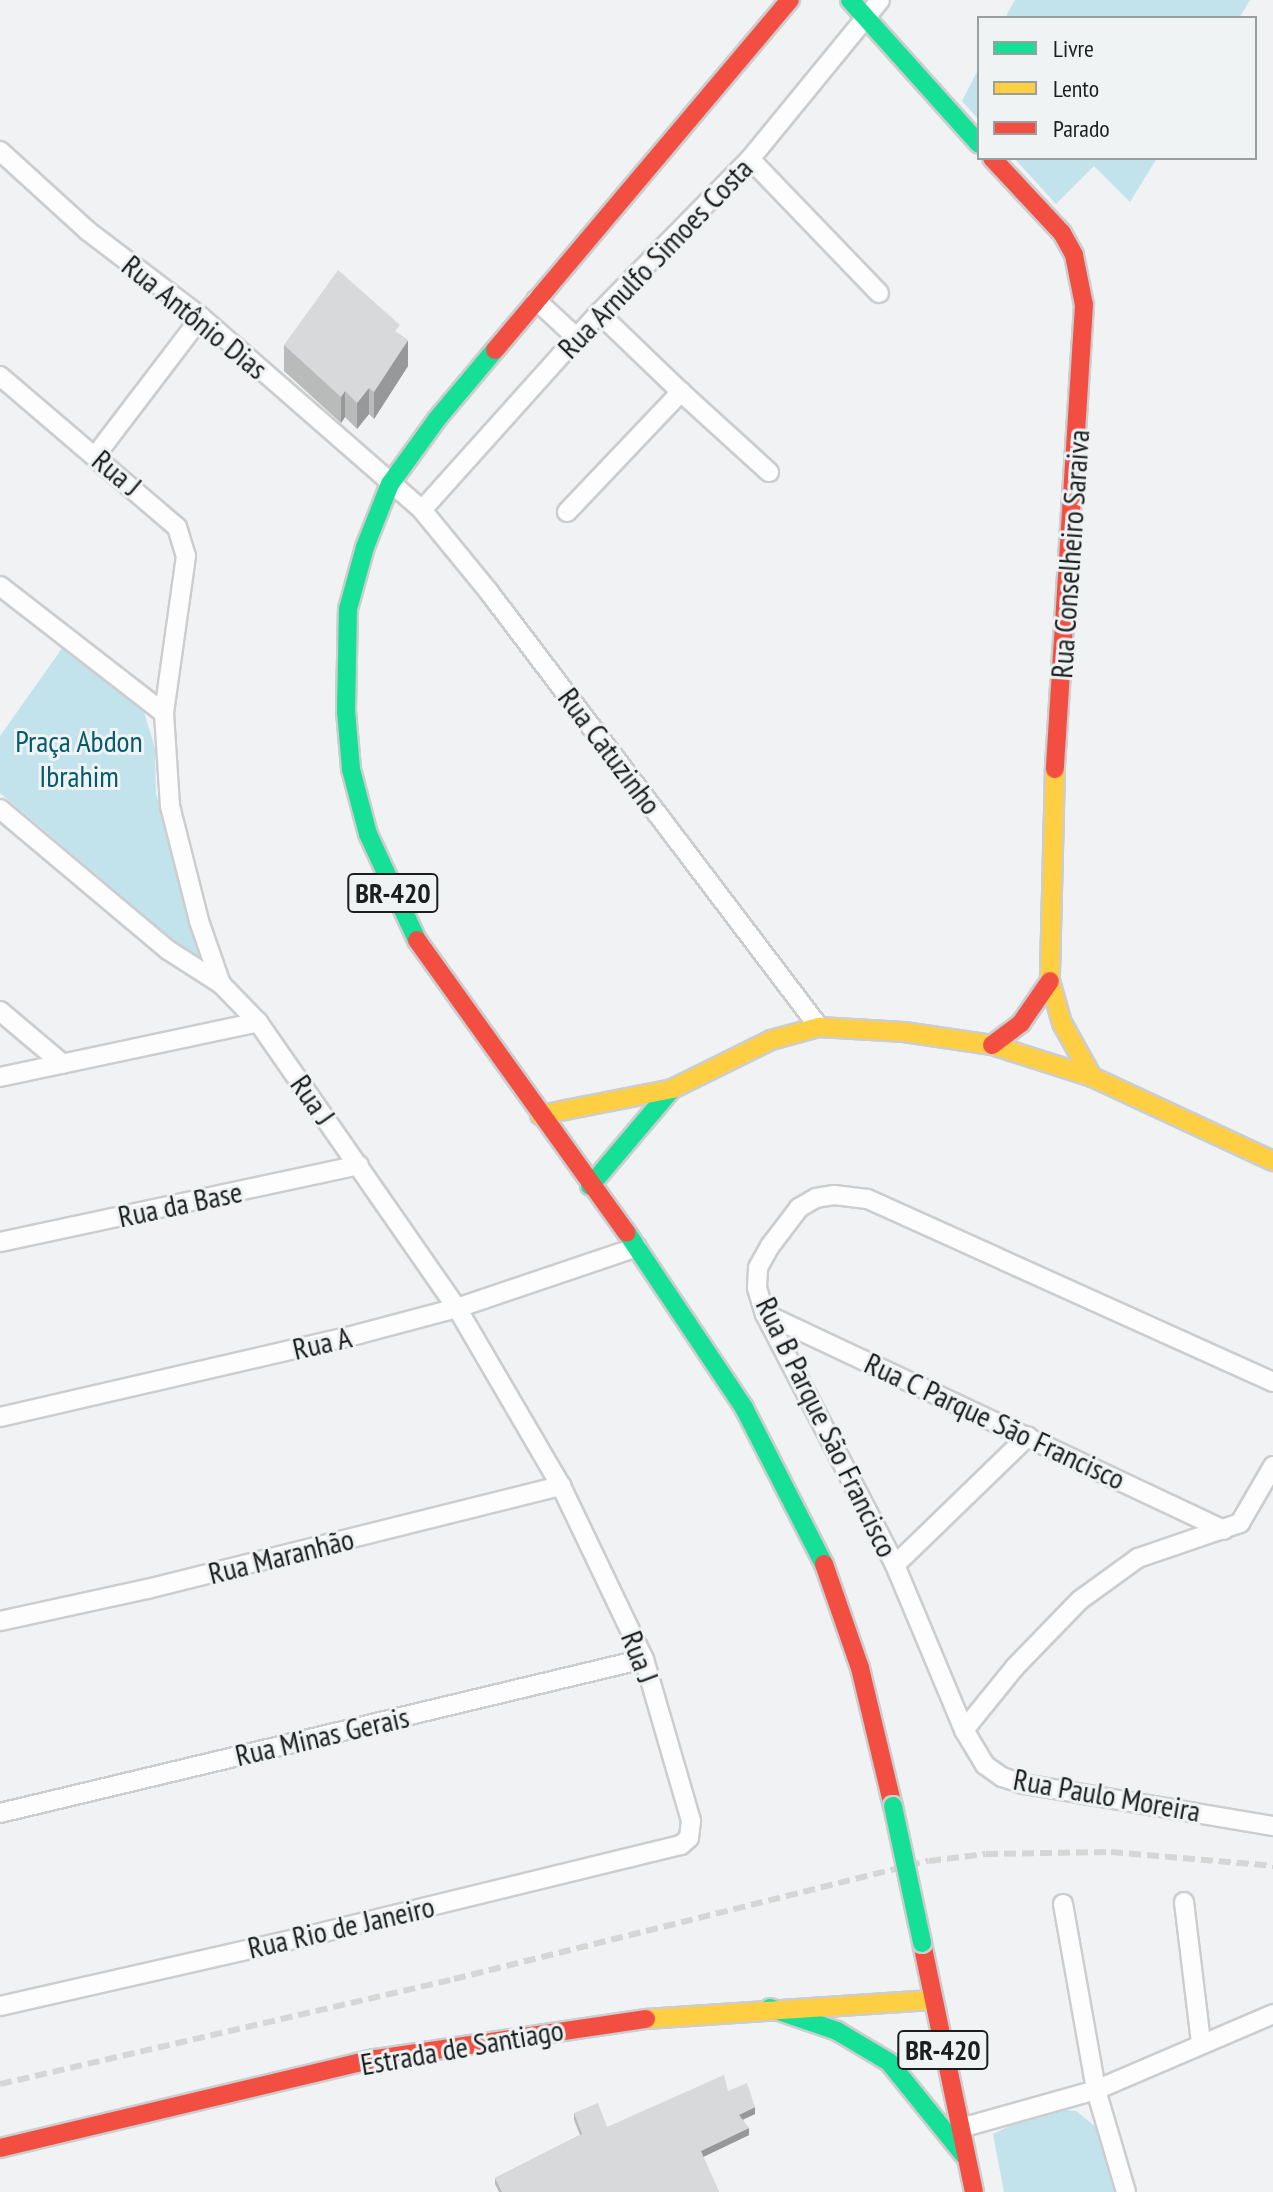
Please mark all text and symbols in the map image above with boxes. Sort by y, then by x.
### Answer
legend [977,16,1257,160]
text: Livre [1053,33,1094,64]
text: Lento [1053,73,1099,104]
text: Parado [1053,113,1110,144]
street label: Rua Arnulfo Simoes Costa [550,150,760,366]
street label: Rua Antônio Dias [115,247,275,387]
street label: Rua Conselheiro Saraiva [1043,428,1097,680]
street label: Rua J [85,442,149,504]
street label: Rua Catuzinho [551,681,669,821]
park label: Praça Abdon Ibrahim [15,723,143,794]
road number: BR-420 [347,869,439,917]
street label: Rua J [283,1068,343,1132]
street label: Rua da Base [115,1173,245,1235]
street label: Rua B Parque São Francisco [748,1291,906,1563]
street label: Rua A [289,1319,355,1367]
street label: Rua C Parque São Francisco [859,1345,1131,1497]
street label: Rua Maranhão [205,1521,357,1591]
street label: Rua J [614,1626,666,1688]
street label: Rua Minas Gerais [232,1699,412,1773]
street label: Rua Paulo Moreira [1011,1761,1203,1829]
street label: Rua Rio de Janeiro [244,1888,438,1966]
street label: Estrada de Santiago [358,2011,566,2083]
road number: BR-420 [897,2026,989,2074]

